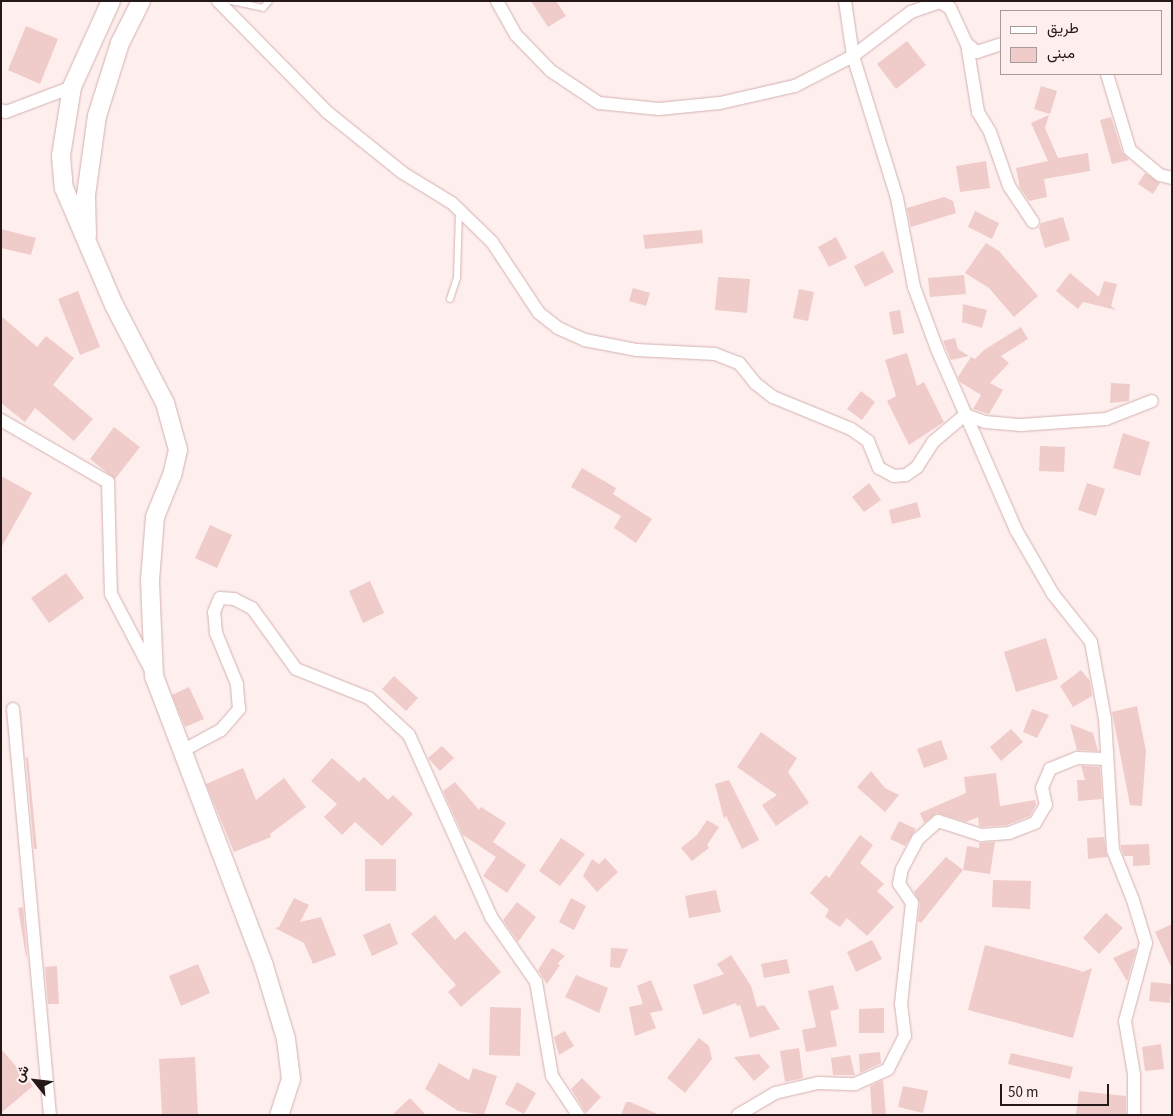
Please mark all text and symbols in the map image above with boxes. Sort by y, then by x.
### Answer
legend [1000,10,1163,75]
text: طريق [1047,18,1079,39]
text: مبنى [1047,43,1075,64]
north arrow [10,1056,60,1106]
text: ش [9,1062,35,1086]
scale bar [1003,1074,1112,1106]
text: 50 m [1008,1082,1038,1103]

